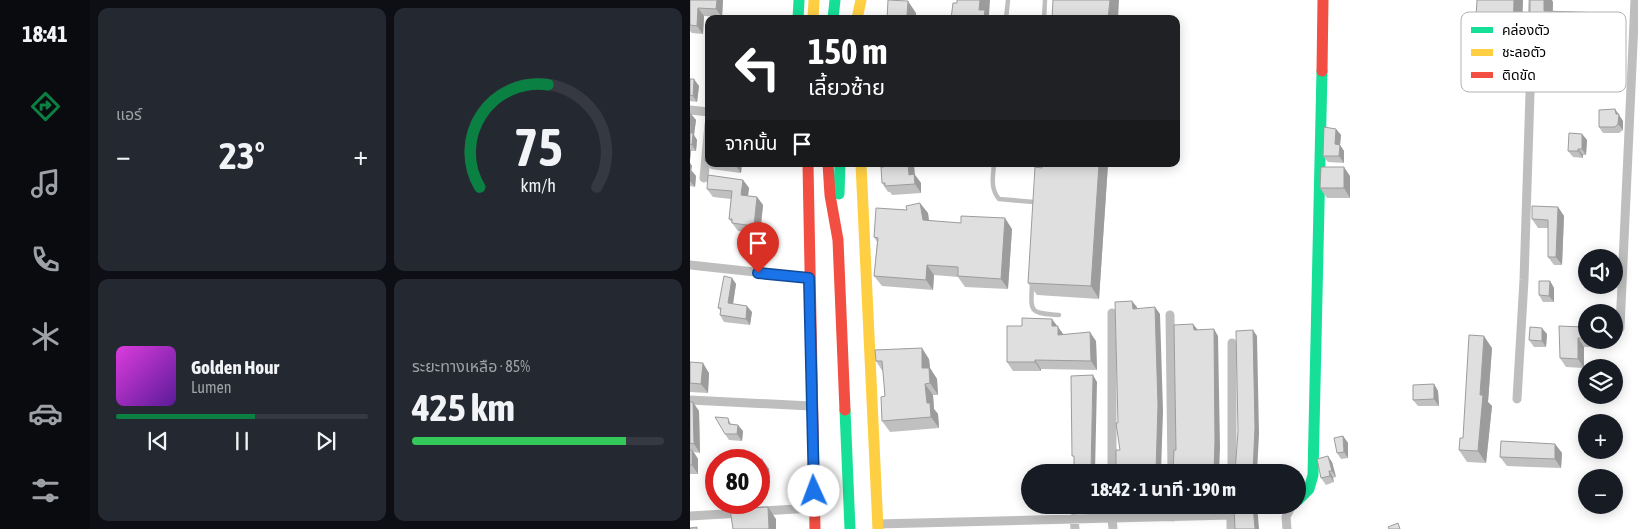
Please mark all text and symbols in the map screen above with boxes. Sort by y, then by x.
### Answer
legend [1461,12,1626,92]
text: 18:41 [22,21,68,47]
text: คล่องตัว [1502,22,1550,38]
text: 150 m [808,31,887,71]
icon: left [725,35,790,100]
text: ชะลอตัว [1502,44,1546,60]
text: ติดขัด [1502,67,1536,83]
text: เลี้ยวซ้าย [808,74,885,100]
icon: directions [28,89,63,124]
text: แอร์ [116,105,142,123]
text: 75 [514,117,562,177]
icon: arrive [788,130,816,158]
text: จากนั้น [725,132,778,154]
text: 23° [219,134,265,177]
text: − [116,139,131,171]
text: + [353,139,368,171]
icon: music [28,166,63,201]
text: km/h [520,175,556,196]
pin [737,222,779,273]
icon: arrive [744,229,772,257]
icon: phone [28,242,63,277]
map controls [1578,249,1623,514]
button: sound [1578,249,1623,294]
button: search [1578,304,1623,349]
icon: climate [28,319,63,354]
text: Golden Hour [191,356,279,378]
text: ระยะทางเหลือ · 85% [412,357,530,375]
button: layers [1578,359,1623,404]
text: Lumen [191,378,231,396]
text: 425 km [412,386,515,429]
icon: car [28,396,63,431]
button: + [1578,414,1623,459]
icon: previous [144,427,172,455]
icon: pause [228,427,256,455]
icon: next [312,427,340,455]
speed limit sign: 80 [705,449,770,514]
position arrow [787,464,839,516]
button: − [1578,469,1623,514]
icon: filters [28,473,63,508]
text: 18:42 · 1 นาที · 190 m [1091,478,1236,500]

